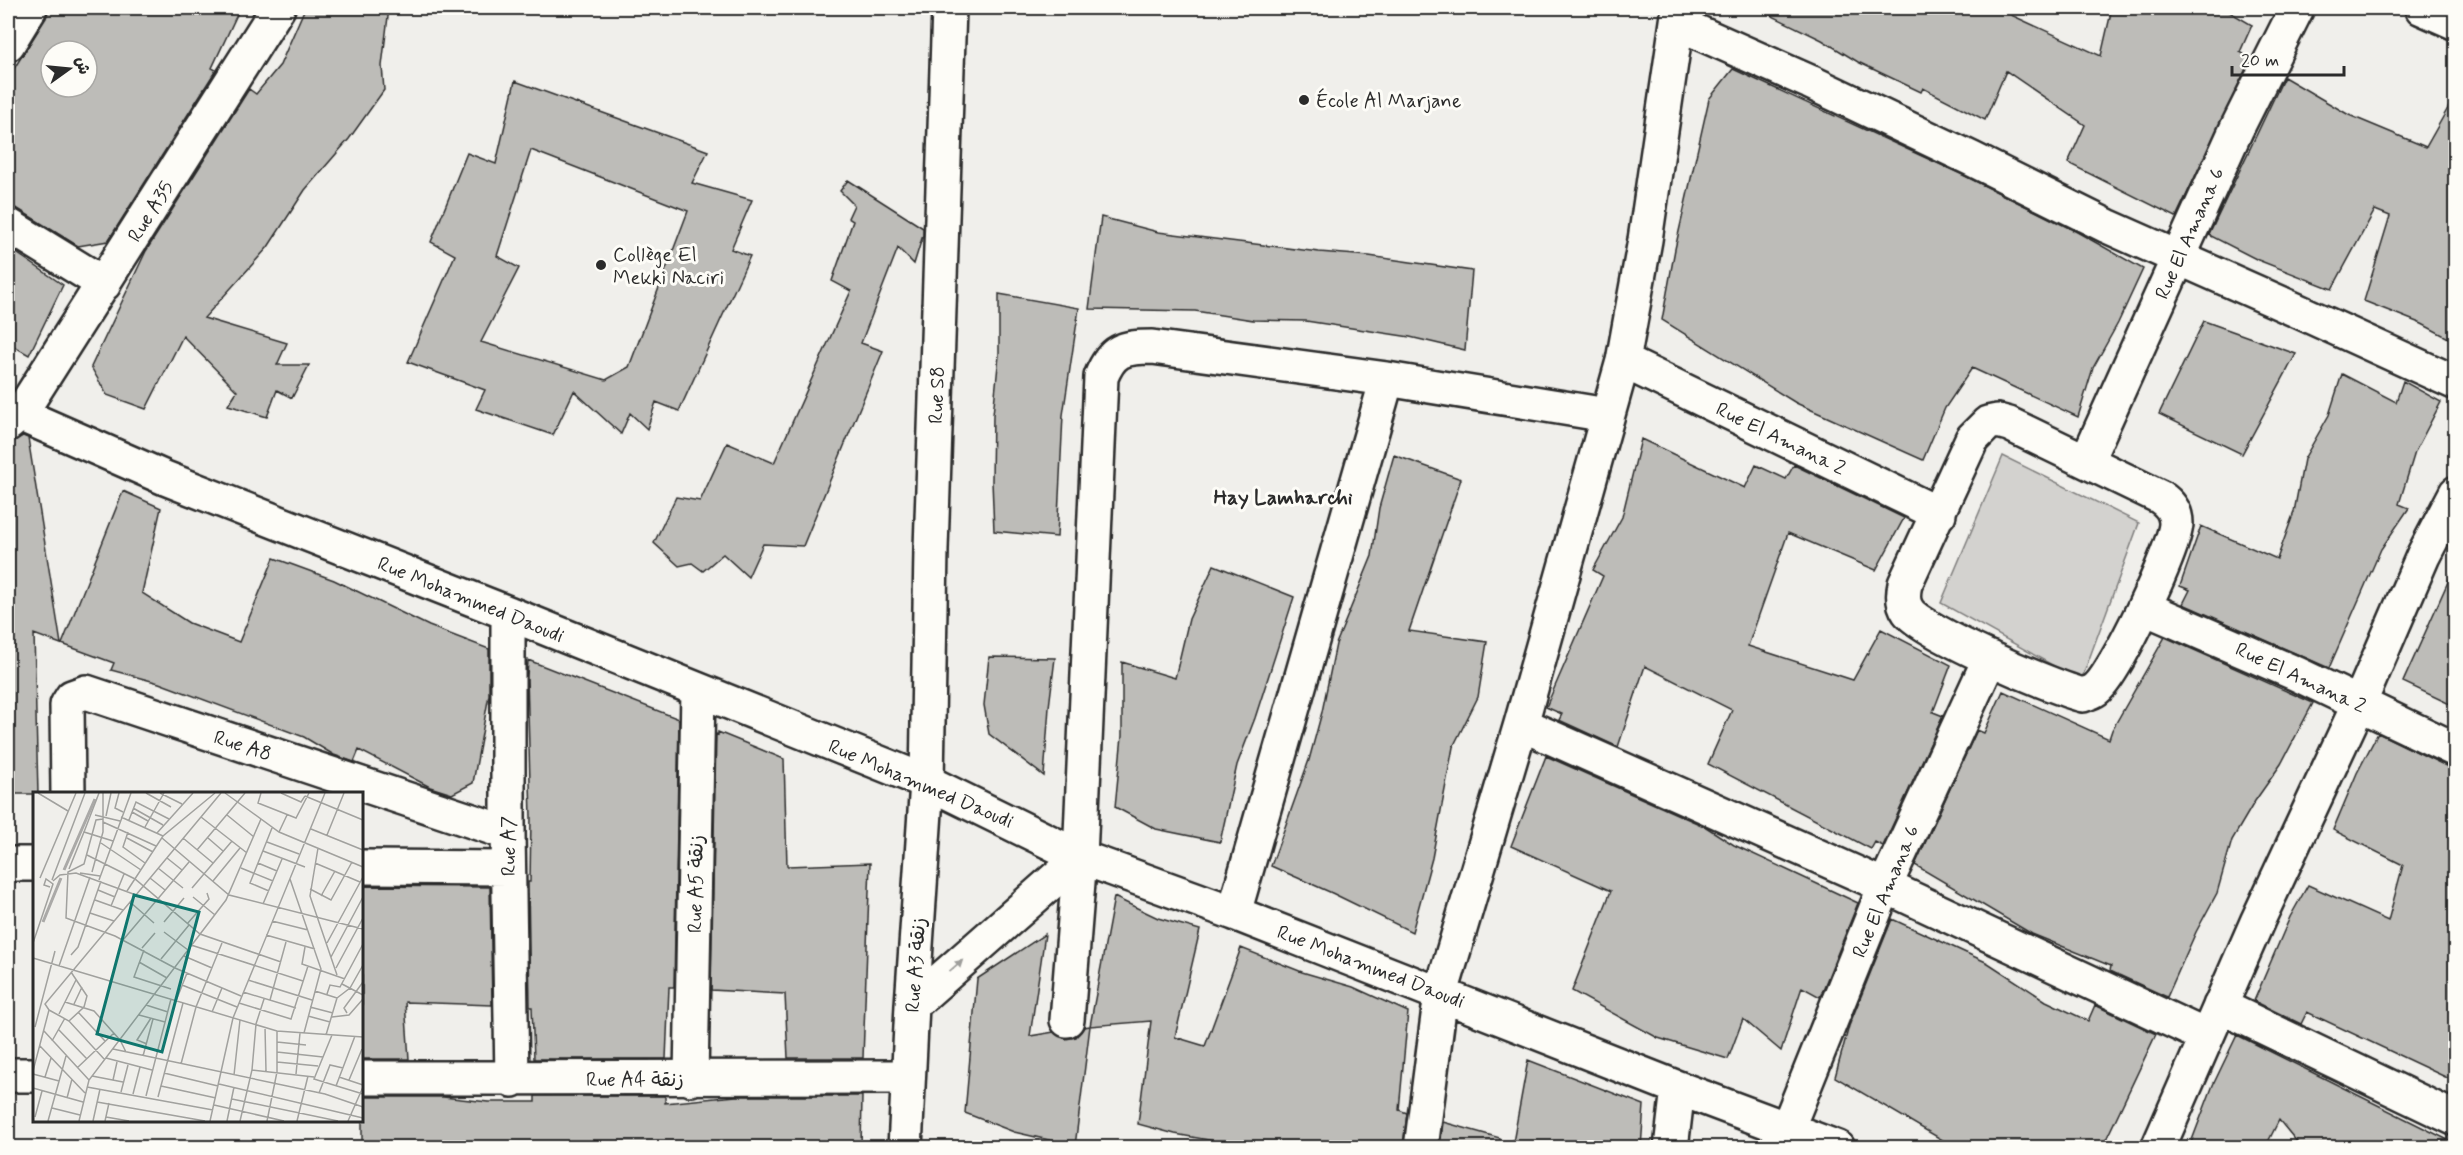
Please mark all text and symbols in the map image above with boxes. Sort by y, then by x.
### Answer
north arrow [39,39,99,99]
scale bar [2232,39,2344,77]
text: 20 m [2241,49,2279,73]
text: ش [70,54,94,77]
place label: École Al Marjane [1316,88,1461,115]
marker: École Al Marjane [1297,93,1311,107]
street label: Rue El Amana 6 [2149,163,2231,304]
street label: Rue A35 [122,176,181,248]
place label: Collège El Mekki Naciri [613,242,724,292]
marker: Collège El Mekki Naciri [594,258,608,272]
street label: Rue S8 [923,366,952,424]
street label: Rue El Amana 2 [1711,396,1850,482]
district label: Hay Lamharchi [1213,484,1353,512]
street label: Rue Mohammed Daoudi [373,551,568,650]
street label: Rue El Amana 2 [2231,636,2370,720]
street label: Rue A8 [210,724,275,768]
street label: Rue Mohammed Daoudi [824,733,1017,836]
inset map [33,792,363,1122]
street label: Rue A7 [496,816,523,876]
street label: Rue El Amana 6 [1846,821,1926,962]
street label: Rue A5 زنقة [682,835,711,933]
street label: Rue A3 زنقة [900,917,933,1014]
street label: Rue Mohammed Daoudi [1273,919,1468,1016]
one-way arrow [948,959,963,973]
street label: Rue A4 زنقة [586,1067,684,1094]

